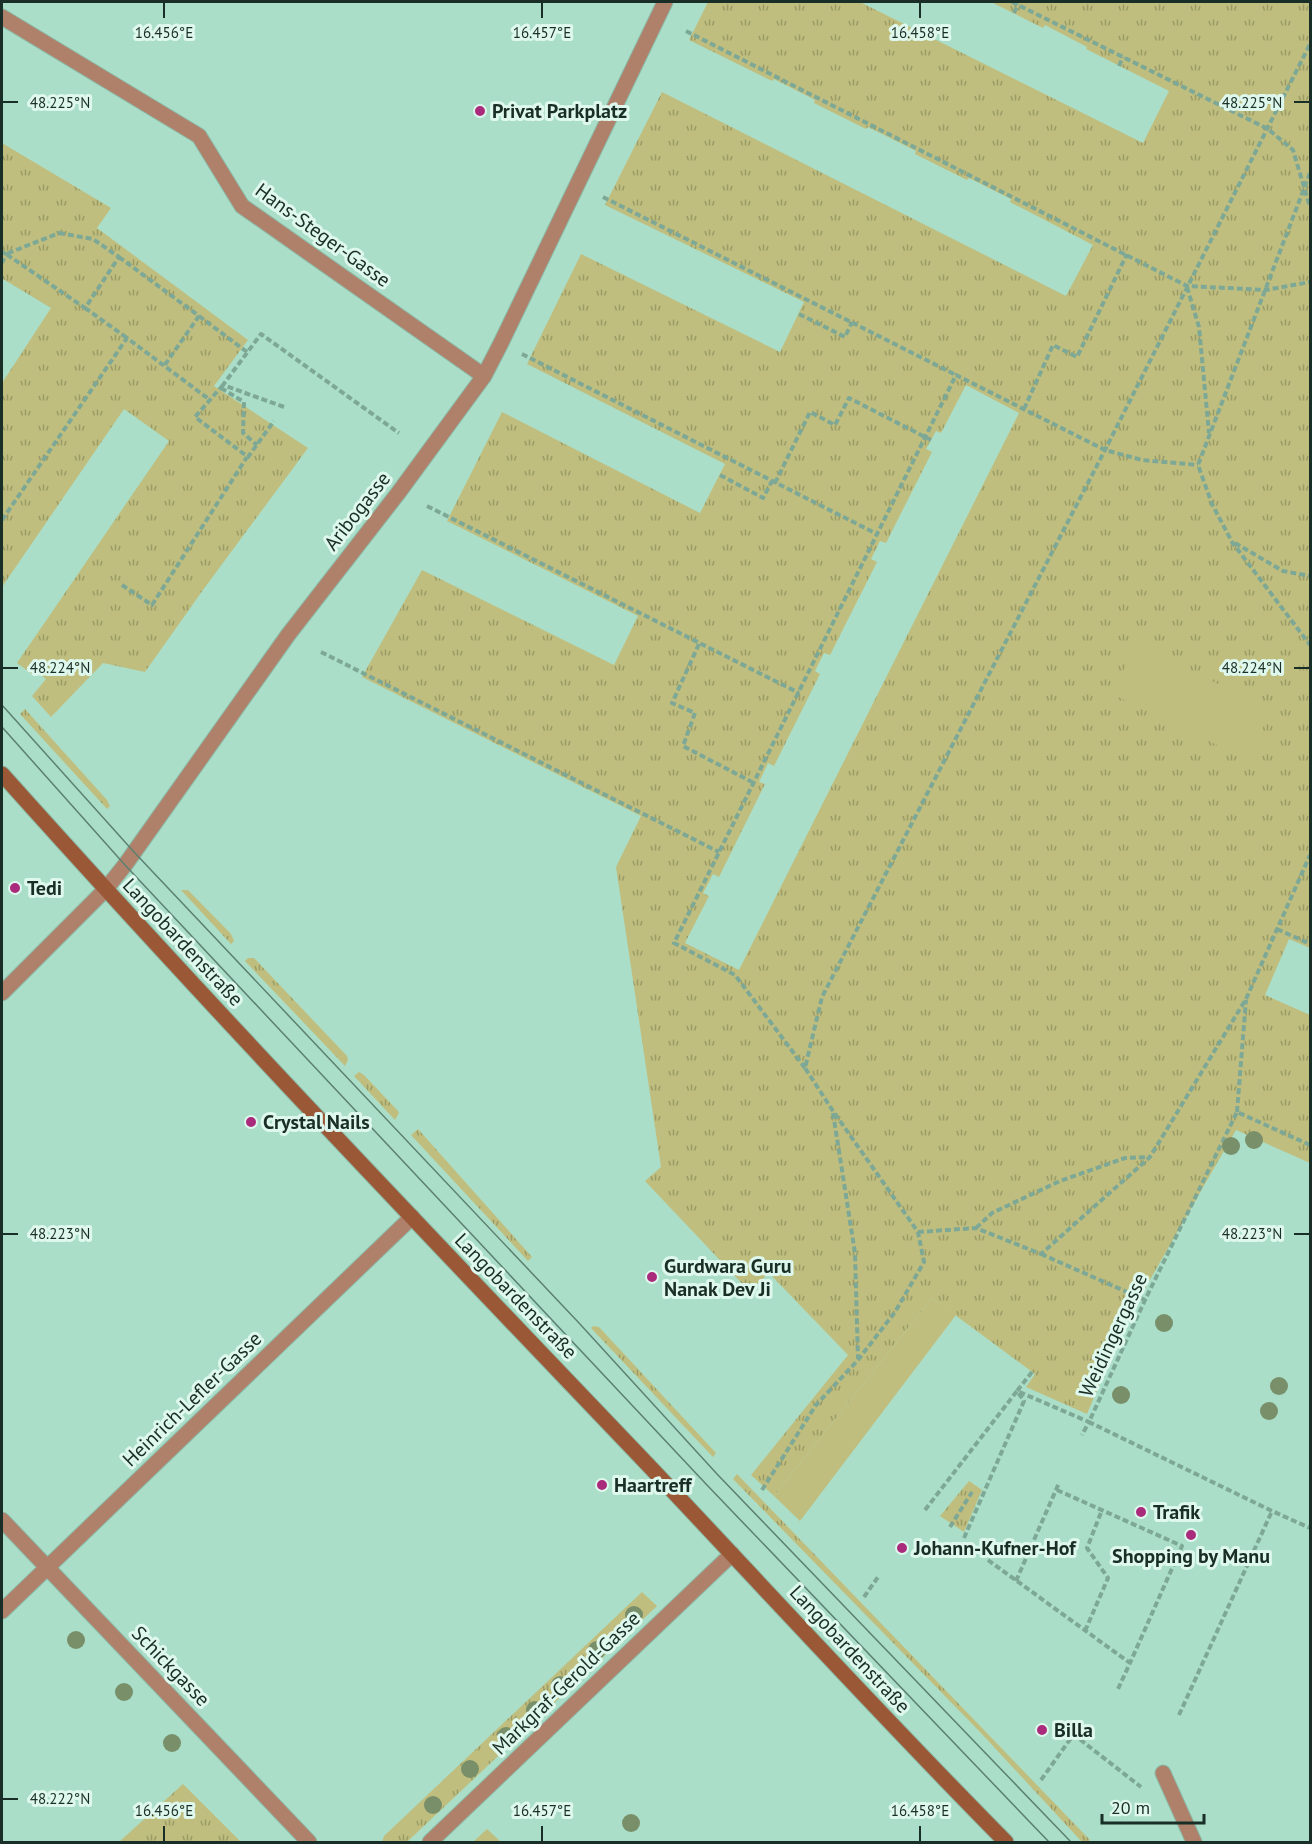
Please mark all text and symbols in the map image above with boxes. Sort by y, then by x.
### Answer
text: 16.456°E [135,23,193,42]
text: 16.457°E [513,23,571,42]
text: 16.458°E [891,23,949,42]
text: 48.225°N [30,93,90,112]
text: 48.225°N [1222,93,1282,112]
place label: Privat Parkplatz [492,98,627,124]
marker: Privat Parkplatz [473,104,487,118]
street label: Hans-Steger-Gasse [250,177,396,293]
street label: Aribogasse [318,466,396,556]
text: 48.224°N [30,658,90,677]
text: 48.224°N [1222,658,1282,677]
street label: Langobardenstraße [117,873,249,1011]
place label: Tedi [27,875,62,901]
marker: Tedi [8,881,22,895]
place label: Crystal Nails [263,1109,370,1135]
marker: Crystal Nails [244,1115,258,1129]
text: 48.223°N [30,1224,90,1243]
text: 48.223°N [1222,1224,1282,1243]
street label: Langobardenstraße [449,1227,583,1365]
place label: Gurdwara Guru Nanak Dev Ji [664,1253,792,1302]
street label: Weidingergasse [1073,1269,1153,1401]
marker: Gurdwara Guru Nanak Dev Ji [645,1270,659,1284]
street label: Heinrich-Lefler-Gasse [117,1326,267,1472]
place label: Haartreff [614,1472,693,1498]
marker: Haartreff [595,1478,609,1492]
place label: Trafik [1153,1499,1200,1525]
marker: Trafik [1134,1505,1148,1519]
marker: Shopping by Manu [1184,1528,1198,1542]
place label: Johann-Kufner-Hof [913,1535,1077,1561]
marker: Johann-Kufner-Hof [895,1541,909,1555]
place label: Shopping by Manu [1112,1543,1270,1569]
street label: Langobardenstraße [784,1580,916,1718]
street label: Markgraf-Gerold-Gasse [487,1606,645,1760]
street label: Schickgasse [126,1620,216,1712]
place label: Billa [1054,1717,1093,1743]
marker: Billa [1035,1723,1049,1737]
scale bar [1102,1787,1204,1825]
text: 48.222°N [30,1789,90,1808]
text: 20 m [1111,1796,1150,1819]
text: 16.456°E [135,1801,193,1820]
text: 16.457°E [513,1801,571,1820]
text: 16.458°E [891,1801,949,1820]

